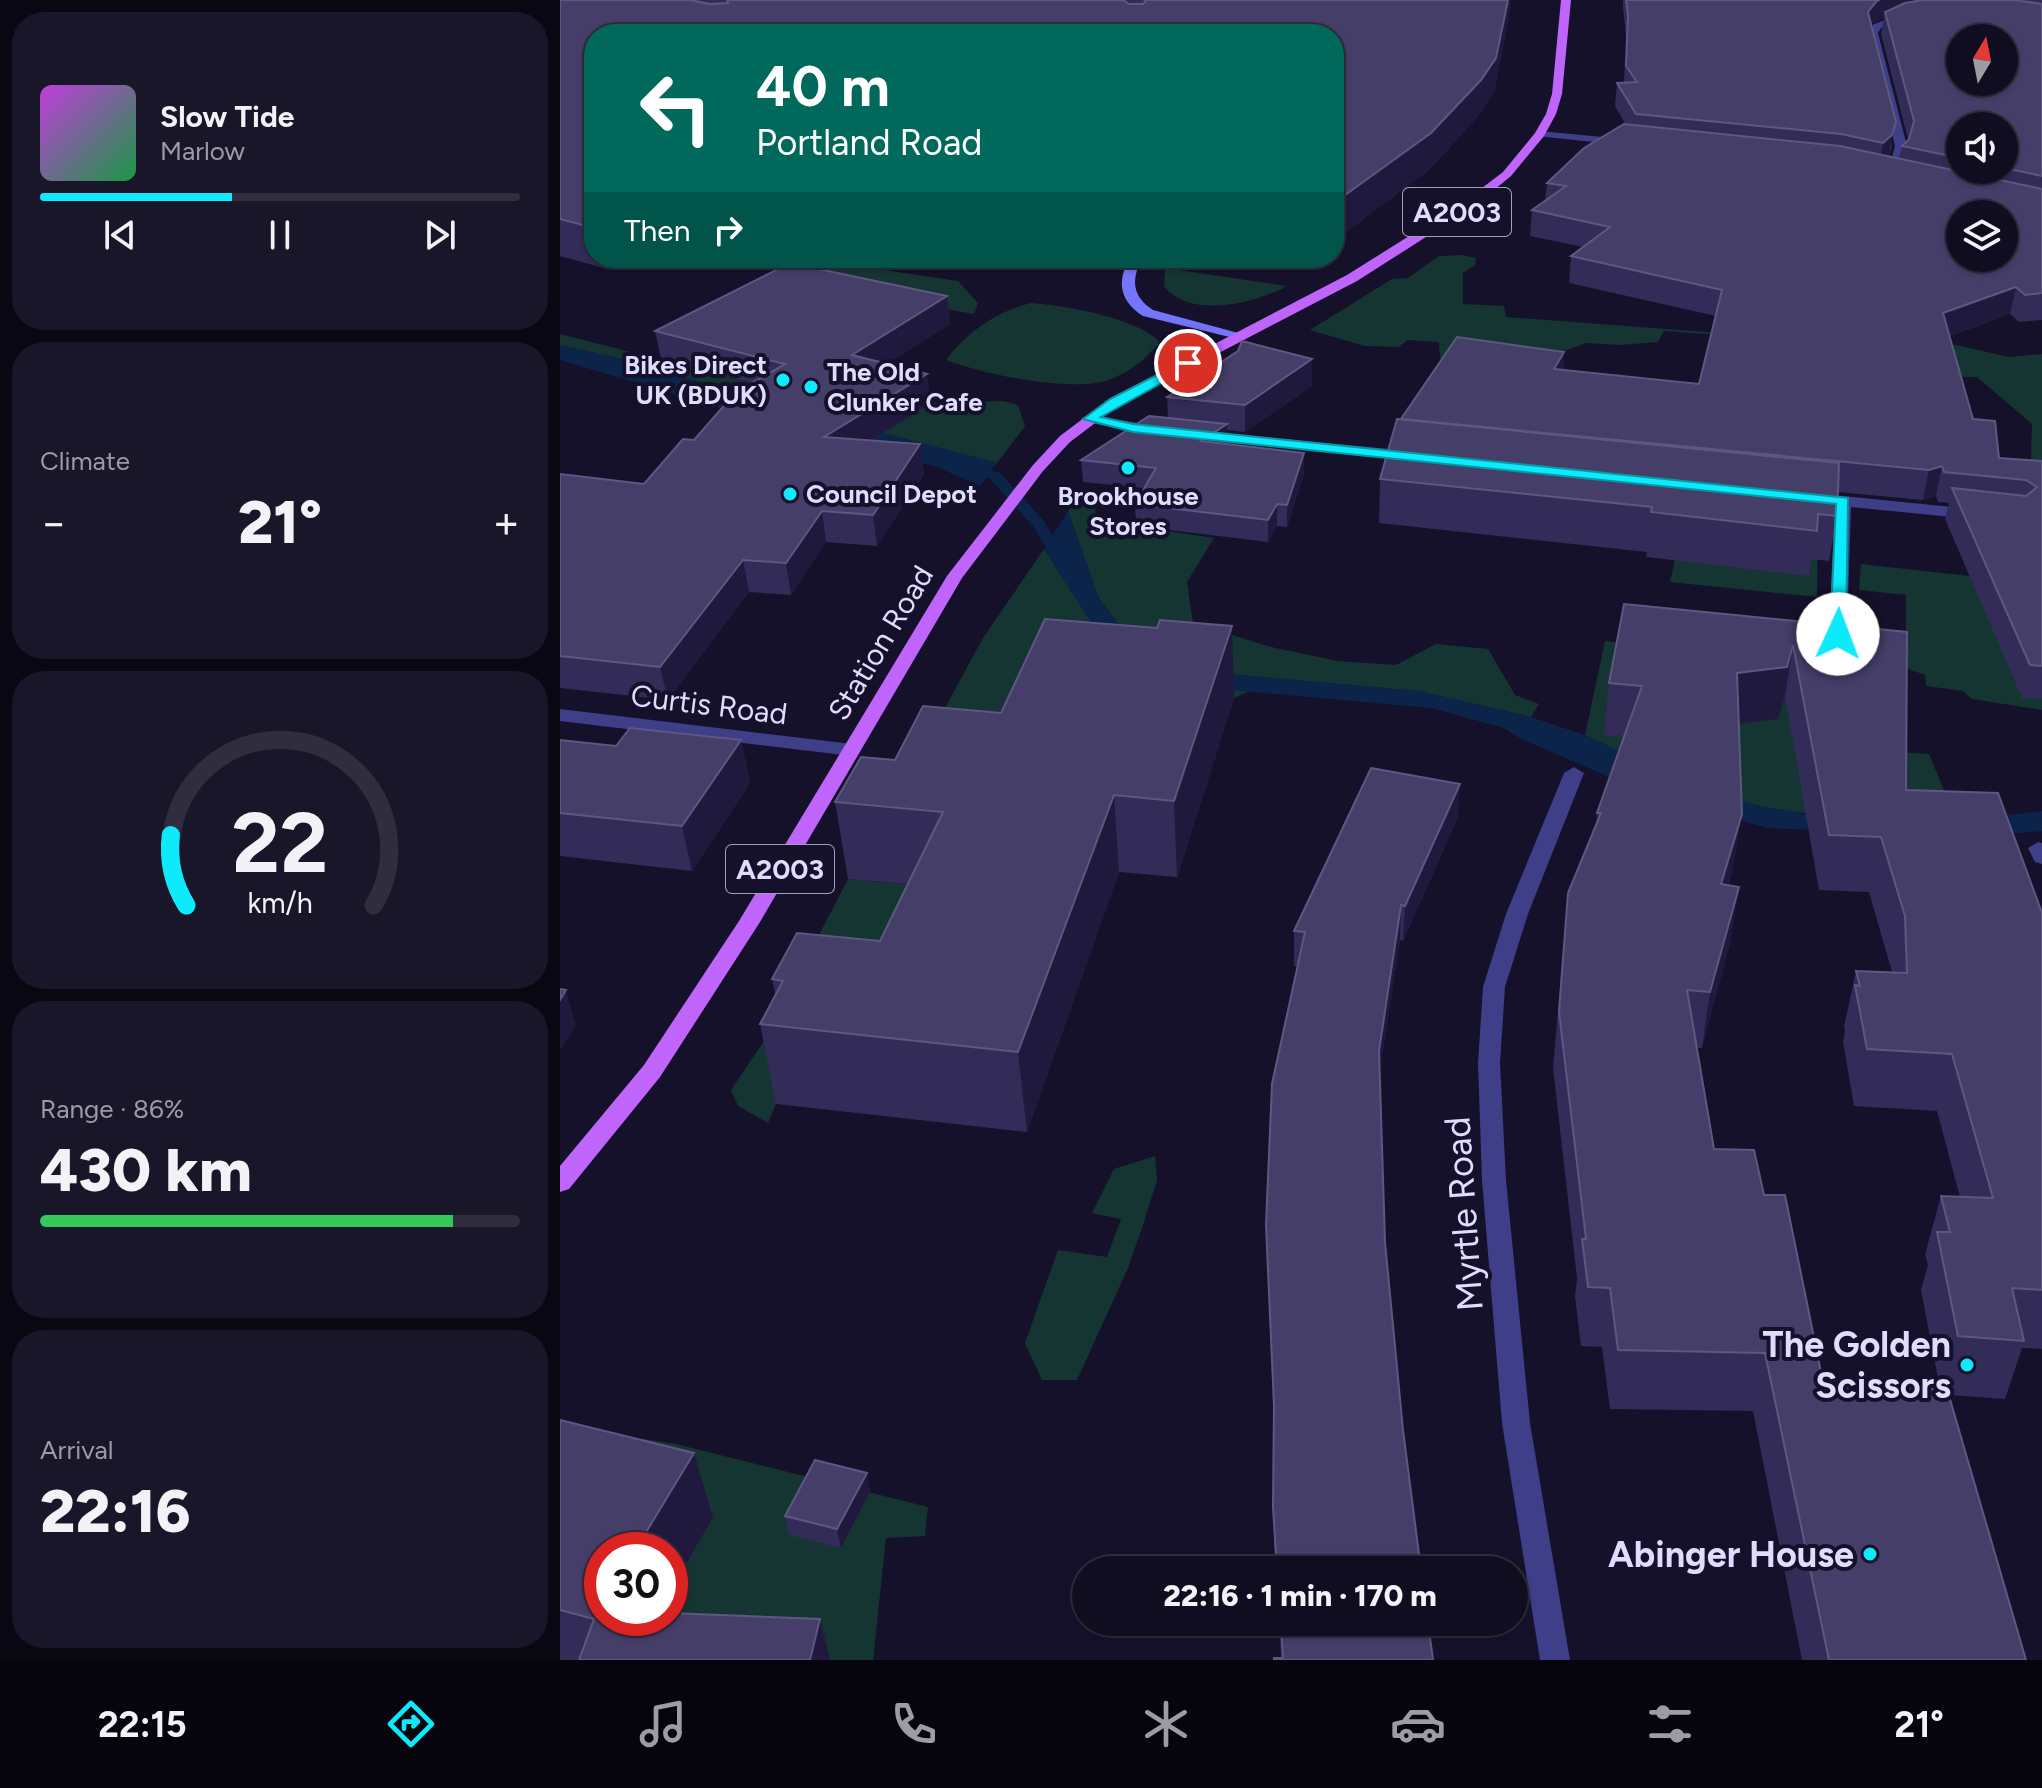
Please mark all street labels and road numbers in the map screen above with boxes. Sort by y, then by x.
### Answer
road number: A2003 [1403,188,1511,236]
street label: Station Road [820,559,941,727]
street label: Curtis Road [629,677,789,732]
road number: A2003 [726,845,834,893]
street label: Myrtle Road [1435,1115,1492,1312]

